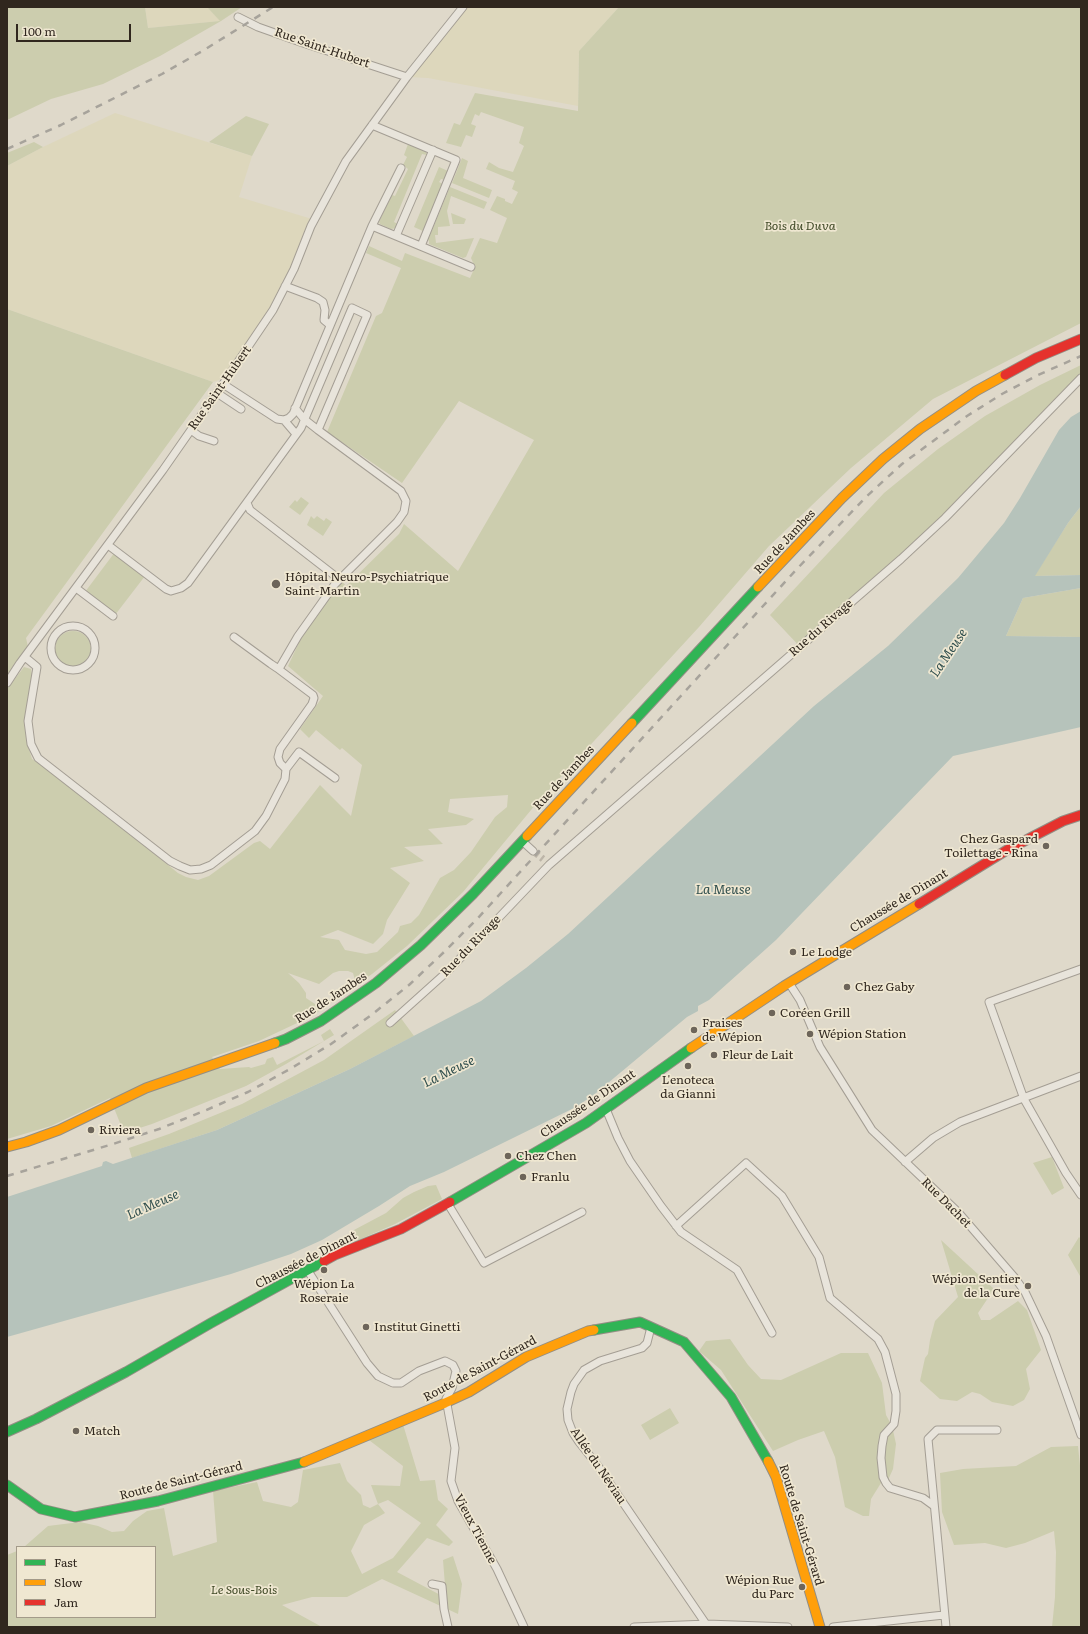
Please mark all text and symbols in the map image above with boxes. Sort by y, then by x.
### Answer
scale bar [18,16,133,42]
text: 100 m [23,22,56,40]
street label: Rue Saint-Hubert [273,25,371,71]
park label: Bois du Duva [764,219,836,233]
street label: Rue Saint-Hubert [186,343,254,433]
street label: Rue de Jambes [751,507,819,577]
place label: Hôpital Neuro-Psychiatrique Saint-Martin [285,570,449,598]
marker: Hôpital Neuro-Psychiatrique Saint-Martin [270,578,282,590]
street label: Rue du Rivage [786,596,856,660]
water label: La Meuse [927,626,971,680]
street label: Rue de Jambes [530,743,598,813]
place label: Chez Gaspard Toilettage - Rina [944,832,1038,860]
marker: Chez Gaspard Toilettage - Rina [1041,841,1051,851]
street label: Chaussée de Dinant [848,866,950,936]
water label: La Meuse [695,882,751,898]
street label: Rue du Rivage [438,912,504,980]
place label: Le Lodge [801,945,852,959]
marker: Le Lodge [788,947,798,957]
street label: Rue de Jambes [292,969,370,1027]
place label: Chez Gaby [855,980,915,994]
marker: Chez Gaby [842,982,852,992]
place label: Coréen Grill [780,1006,850,1020]
marker: Coréen Grill [767,1008,777,1018]
place label: Fraises de Wépion [702,1016,762,1044]
marker: Fraises de Wépion [689,1025,699,1035]
place label: Wépion Station [818,1027,906,1041]
marker: Wépion Station [805,1029,815,1039]
place label: Fleur de Lait [722,1048,793,1062]
marker: Fleur de Lait [709,1050,719,1060]
water label: La Meuse [421,1053,477,1091]
marker: L'enoteca da Gianni [683,1061,693,1071]
street label: Chaussée de Dinant [538,1067,638,1141]
place label: L'enoteca da Gianni [660,1073,716,1101]
place label: Riviera [99,1123,141,1137]
marker: Riviera [86,1125,96,1135]
place label: Chez Chen [516,1149,577,1163]
marker: Chez Chen [503,1151,513,1161]
place label: Franlu [531,1170,570,1184]
marker: Franlu [518,1172,528,1182]
street label: Rue Dachet [918,1175,974,1231]
water label: La Meuse [125,1187,181,1223]
street label: Chaussée de Dinant [253,1228,359,1292]
marker: Wépion La Roseraie [319,1265,329,1275]
place label: Wépion Sentier de la Cure [932,1272,1020,1300]
place label: Wépion La Roseraie [294,1277,354,1305]
marker: Wépion Sentier de la Cure [1023,1281,1033,1291]
place label: Institut Ginetti [374,1320,460,1334]
marker: Institut Ginetti [361,1322,371,1332]
street label: Route de Saint-Gérard [421,1333,539,1405]
place label: Match [84,1424,121,1438]
street label: Allée du Néviau [567,1425,629,1507]
marker: Match [71,1426,81,1436]
street label: Route de Saint-Gérard [118,1459,244,1503]
street label: Route de Saint-Gérard [776,1463,826,1587]
street label: Vieux Tienne [451,1492,499,1566]
legend [16,1546,156,1618]
text: Fast [54,1553,77,1571]
text: Slow [54,1573,82,1591]
place label: Wépion Rue du Parc [725,1573,794,1601]
marker: Wépion Rue du Parc [797,1582,807,1592]
park label: Le Sous-Bois [211,1583,277,1597]
text: Jam [54,1593,78,1611]

